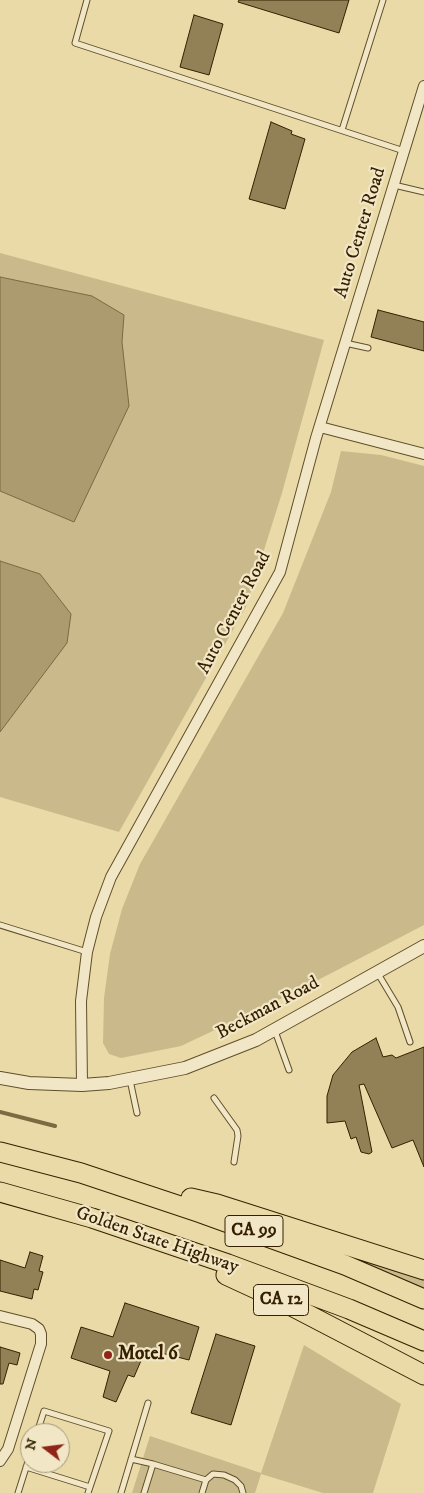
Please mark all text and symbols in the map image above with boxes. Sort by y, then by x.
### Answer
street label: Auto Center Road [330,165,392,301]
street label: Auto Center Road [193,548,277,678]
street label: Beckman Road [213,972,323,1046]
street label: Golden State Highway [73,1202,241,1280]
road number: CA 99 [225,1216,283,1246]
road number: CA 12 [254,1284,308,1316]
place label: Motel 6 [118,1344,178,1366]
marker: Motel 6 [102,1349,114,1361]
north arrow [20,1423,70,1473]
text: N [21,1436,42,1452]

